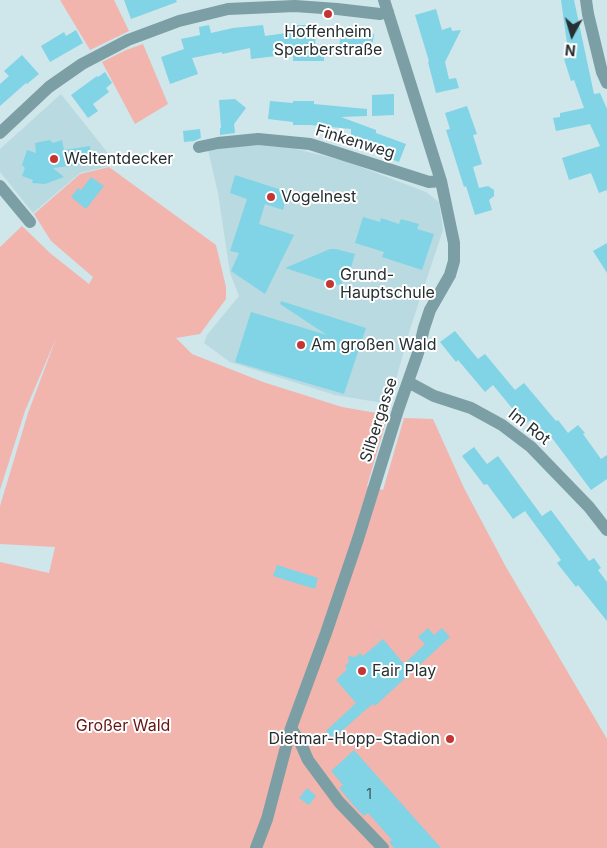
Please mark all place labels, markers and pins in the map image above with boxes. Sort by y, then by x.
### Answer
marker: Hoffenheim Sperberstraße [322,8,334,20]
place label: Hoffenheim Sperberstraße [274,22,382,60]
place label: Weltentdecker [64,149,173,169]
marker: Weltentdecker [48,153,60,165]
place label: Vogelnest [281,187,356,207]
marker: Vogelnest [265,191,277,203]
place label: Grund- Hauptschule [340,265,435,303]
marker: Grund- Hauptschule [324,278,336,290]
place label: Am großen Wald [311,335,436,355]
marker: Am großen Wald [295,339,307,351]
place label: Fair Play [372,661,436,681]
marker: Fair Play [356,665,368,677]
place label: Dietmar-Hopp-Stadion [269,729,440,749]
marker: Dietmar-Hopp-Stadion [444,733,456,745]

